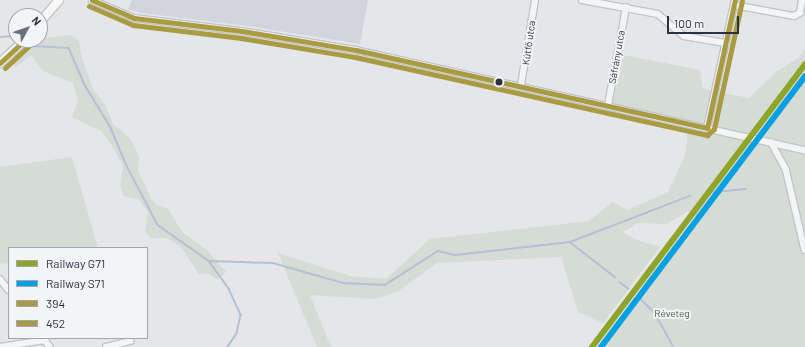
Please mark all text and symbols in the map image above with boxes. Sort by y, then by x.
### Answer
north arrow [8,8,48,48]
scale bar [669,8,741,34]
text: N [29,14,44,28]
text: 100 m [674,16,704,30]
street label: Kútfő utca [520,20,538,66]
street label: Sáfrány utca [606,29,628,85]
unlabelled marker [494,77,504,87]
legend [8,247,148,339]
text: Railway G71 [46,256,105,270]
text: Railway S71 [46,276,105,290]
text: 394 [46,296,65,310]
park label: Réveteg [654,308,690,320]
text: 452 [46,316,65,330]

